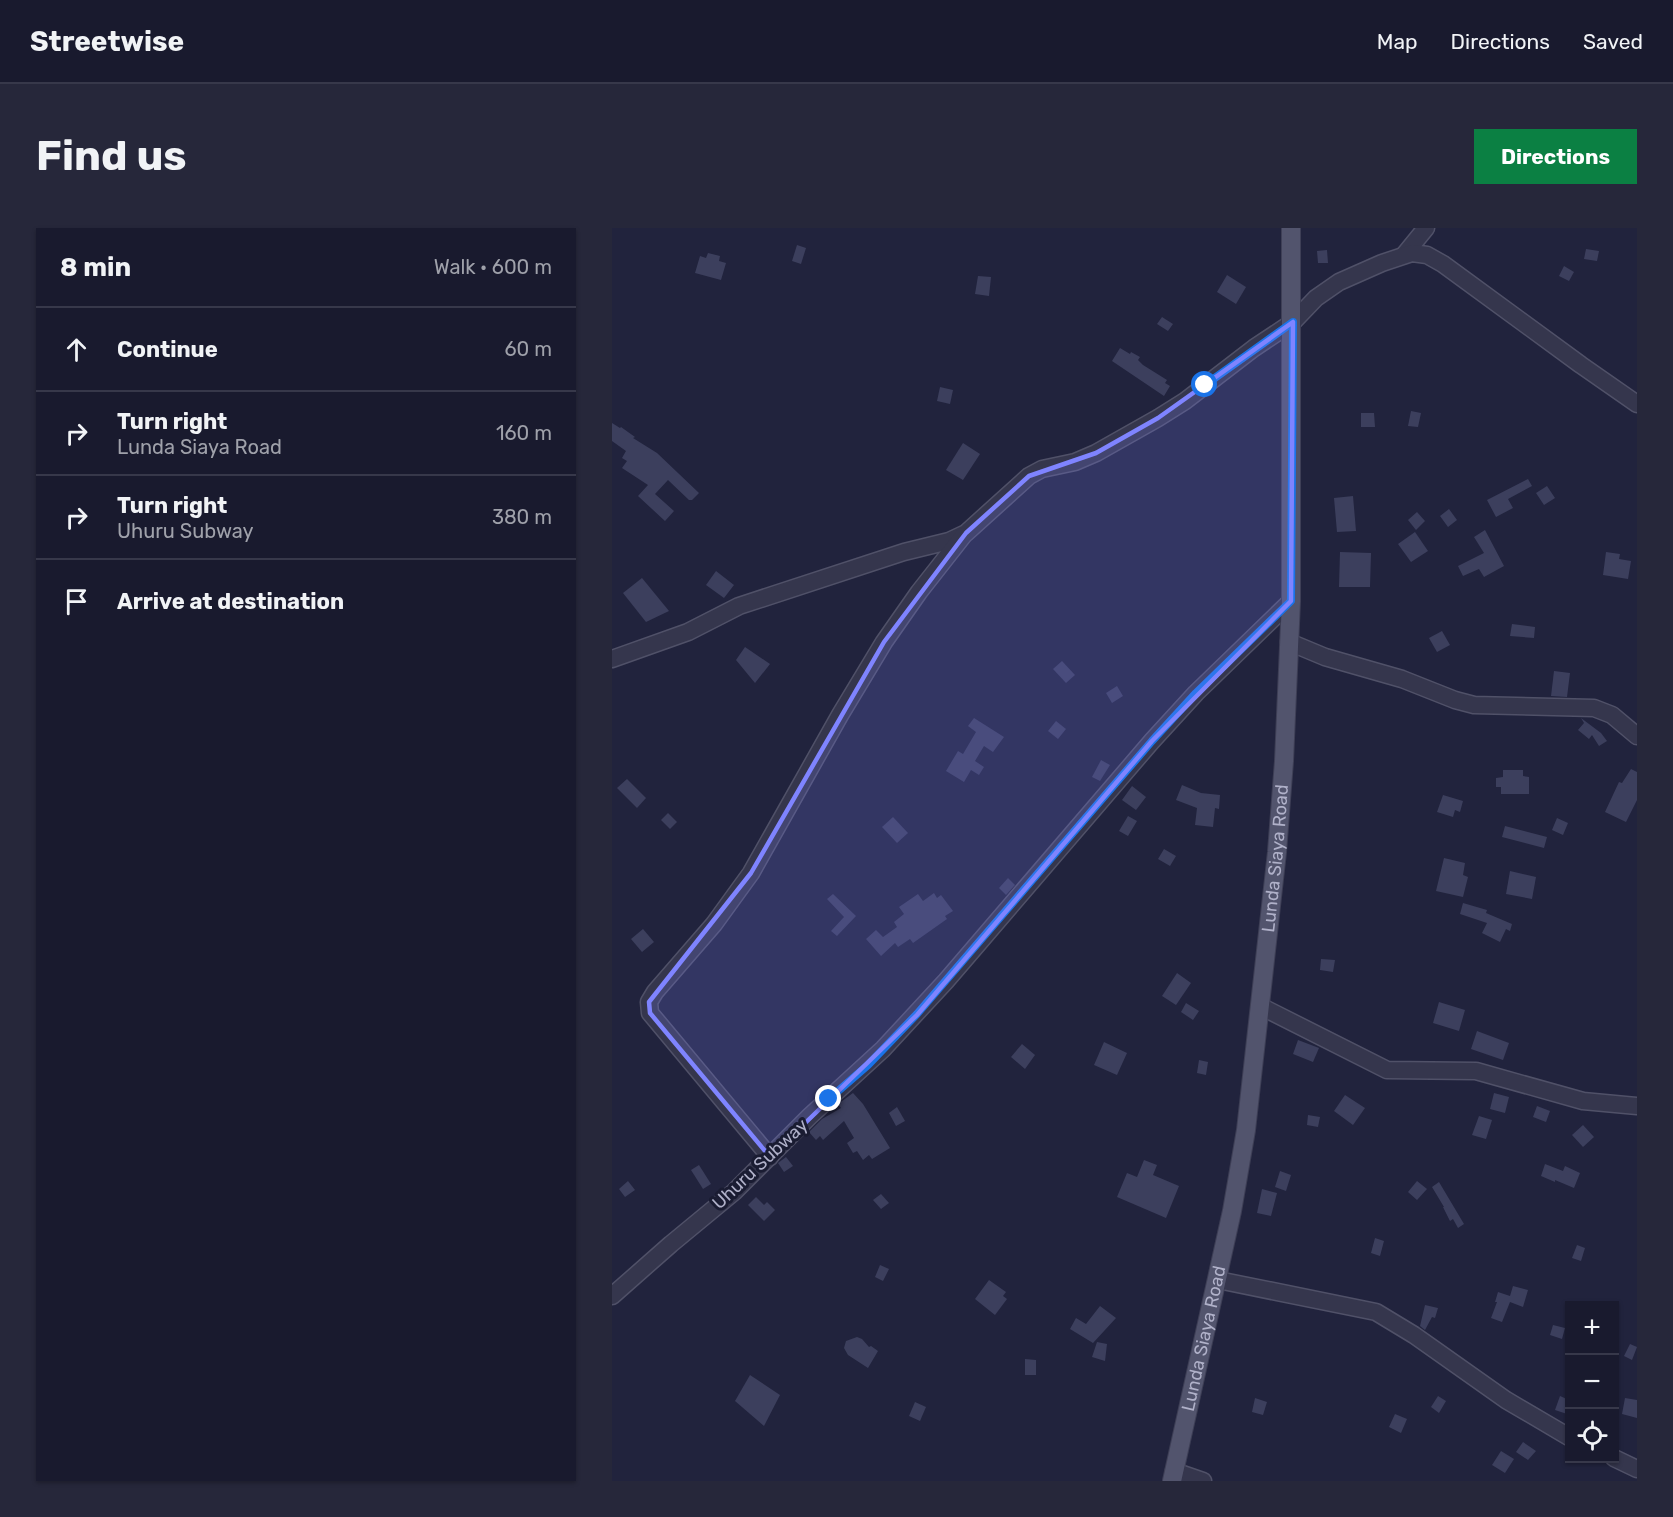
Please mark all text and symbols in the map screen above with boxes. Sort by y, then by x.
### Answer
text: Streetwise [30,25,184,58]
text: Map [1377,29,1418,54]
text: Directions [1451,29,1550,54]
text: Saved [1583,29,1643,54]
button: Directions [1474,129,1637,184]
text: Find us [36,131,187,181]
text: 8 min [60,252,131,283]
text: Walk · 600 m [434,255,552,279]
icon: ahead [60,333,93,366]
text: Continue [117,336,218,363]
text: 60 m [505,337,552,361]
route start [1191,371,1217,397]
text: Turn right [117,408,227,435]
icon: right [60,417,93,450]
text: 160 m [496,421,552,445]
text: Lunda Siaya Road [117,435,282,459]
text: Turn right [117,492,227,519]
icon: right [60,501,93,534]
text: 380 m [492,505,552,529]
text: Uhuru Subway [117,519,253,543]
icon: arrive [60,585,93,618]
text: Arrive at destination [117,588,344,615]
street label: Lunda Siaya Road [1257,784,1293,934]
route end [815,1085,841,1111]
street label: Uhuru Subway [708,1114,812,1214]
street label: Lunda Siaya Road [1177,1264,1231,1413]
map controls [1565,1301,1619,1463]
button: + [1565,1301,1619,1355]
button: − [1565,1355,1619,1409]
button: locate [1565,1409,1619,1463]

